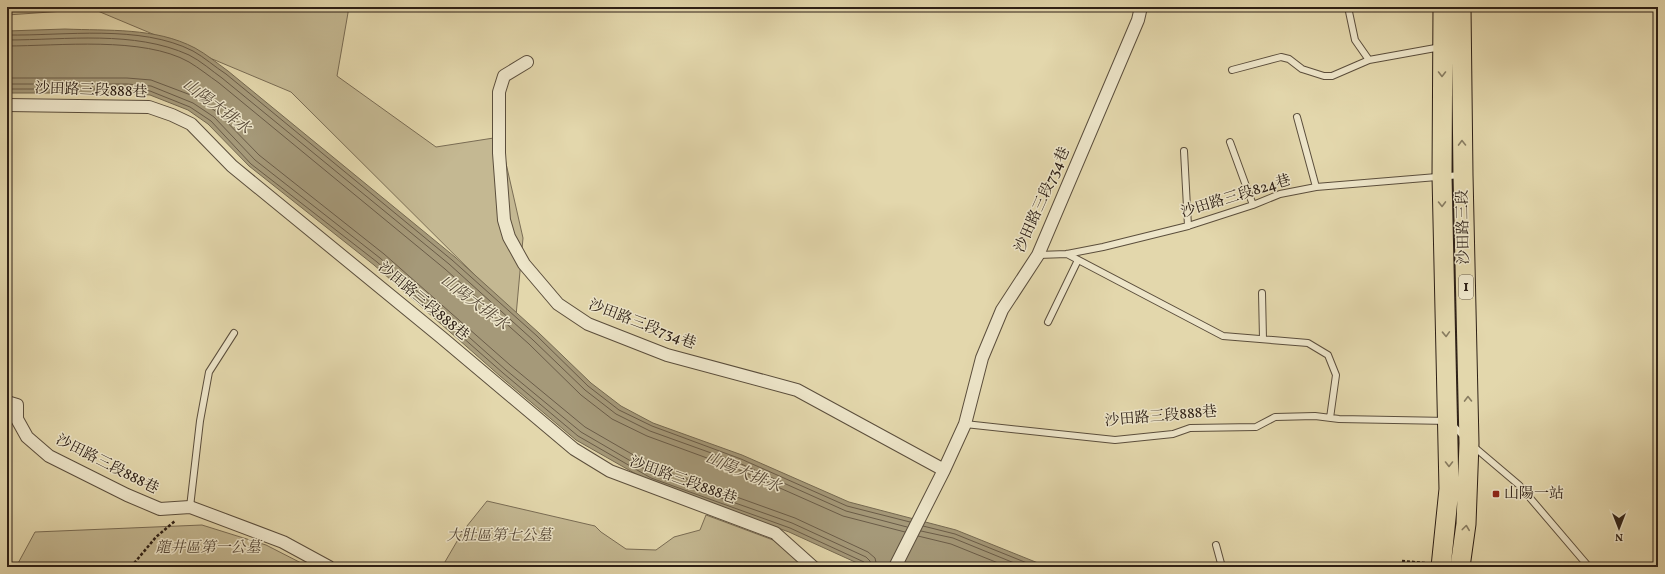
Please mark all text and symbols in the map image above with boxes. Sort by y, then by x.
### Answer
one-way arrow [1438,71,1447,77]
water label: 山陽大排水 [177,74,256,141]
street label: 沙田路三段888巷 [34,79,148,103]
one-way arrow [1458,140,1466,146]
street label: 沙田路三段734巷 [1010,144,1076,256]
street label: 沙田路三段824巷 [1178,170,1294,224]
street label: 沙田路三段 [1453,189,1475,265]
one-way arrow [1438,201,1447,207]
street label: 沙田路三段888巷 [373,258,473,346]
water label: 山陽大排水 [435,270,514,337]
road number: 1 [1459,275,1473,299]
street label: 沙田路三段734巷 [585,295,699,355]
one-way arrow [1442,331,1450,337]
one-way arrow [1464,396,1472,402]
street label: 沙田路三段888巷 [1104,402,1218,432]
street label: 沙田路三段888巷 [52,430,162,500]
water label: 山陽大排水 [702,447,786,500]
street label: 沙田路三段888巷 [626,452,740,510]
one-way arrow [1445,461,1453,467]
place label: 山陽一站 [1504,484,1564,505]
marker: 山陽一站 [1491,489,1501,499]
north arrow [1599,508,1639,548]
one-way arrow [1461,525,1470,531]
park label: 大肚區第七公墓 [446,526,554,547]
text: N [1615,529,1623,544]
park label: 龍井區第一公墓 [155,538,263,559]

